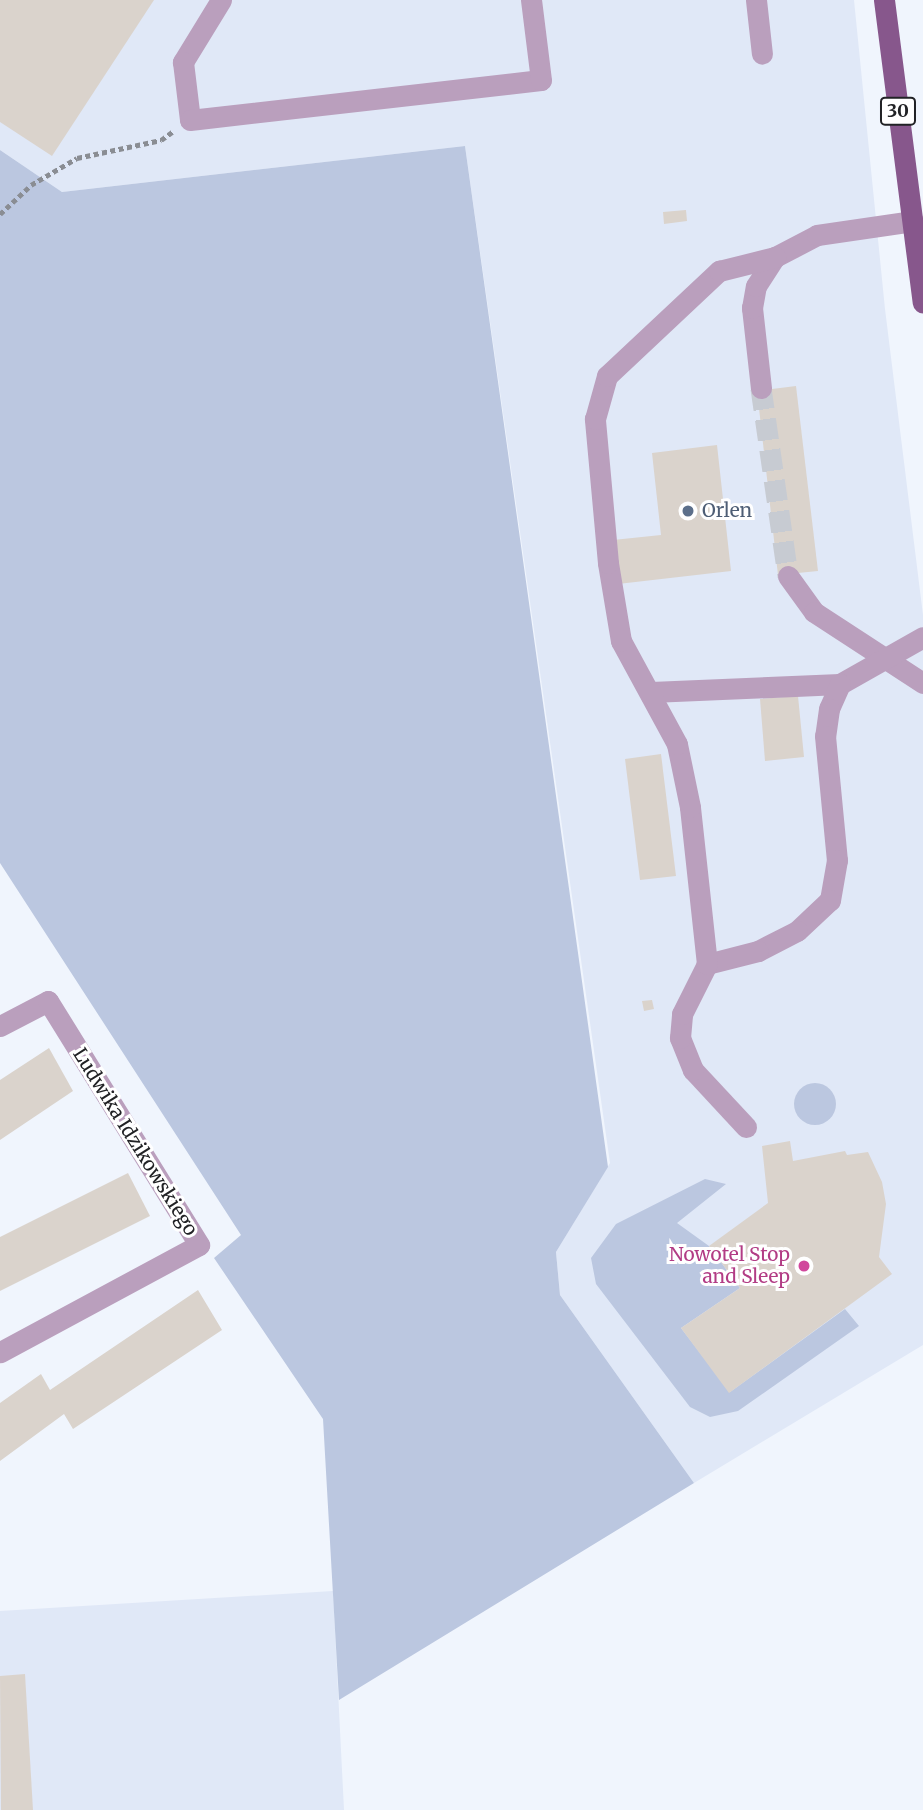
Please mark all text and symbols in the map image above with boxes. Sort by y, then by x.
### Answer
road number: 30 [879,96,917,126]
place label: Orlen [702,500,752,522]
marker: Orlen [680,503,696,519]
street label: Ludwika Idzikowskiego [68,1044,202,1240]
place label: Nowotel Stop and Sleep [669,1244,790,1288]
marker: Nowotel Stop and Sleep [796,1258,812,1274]

